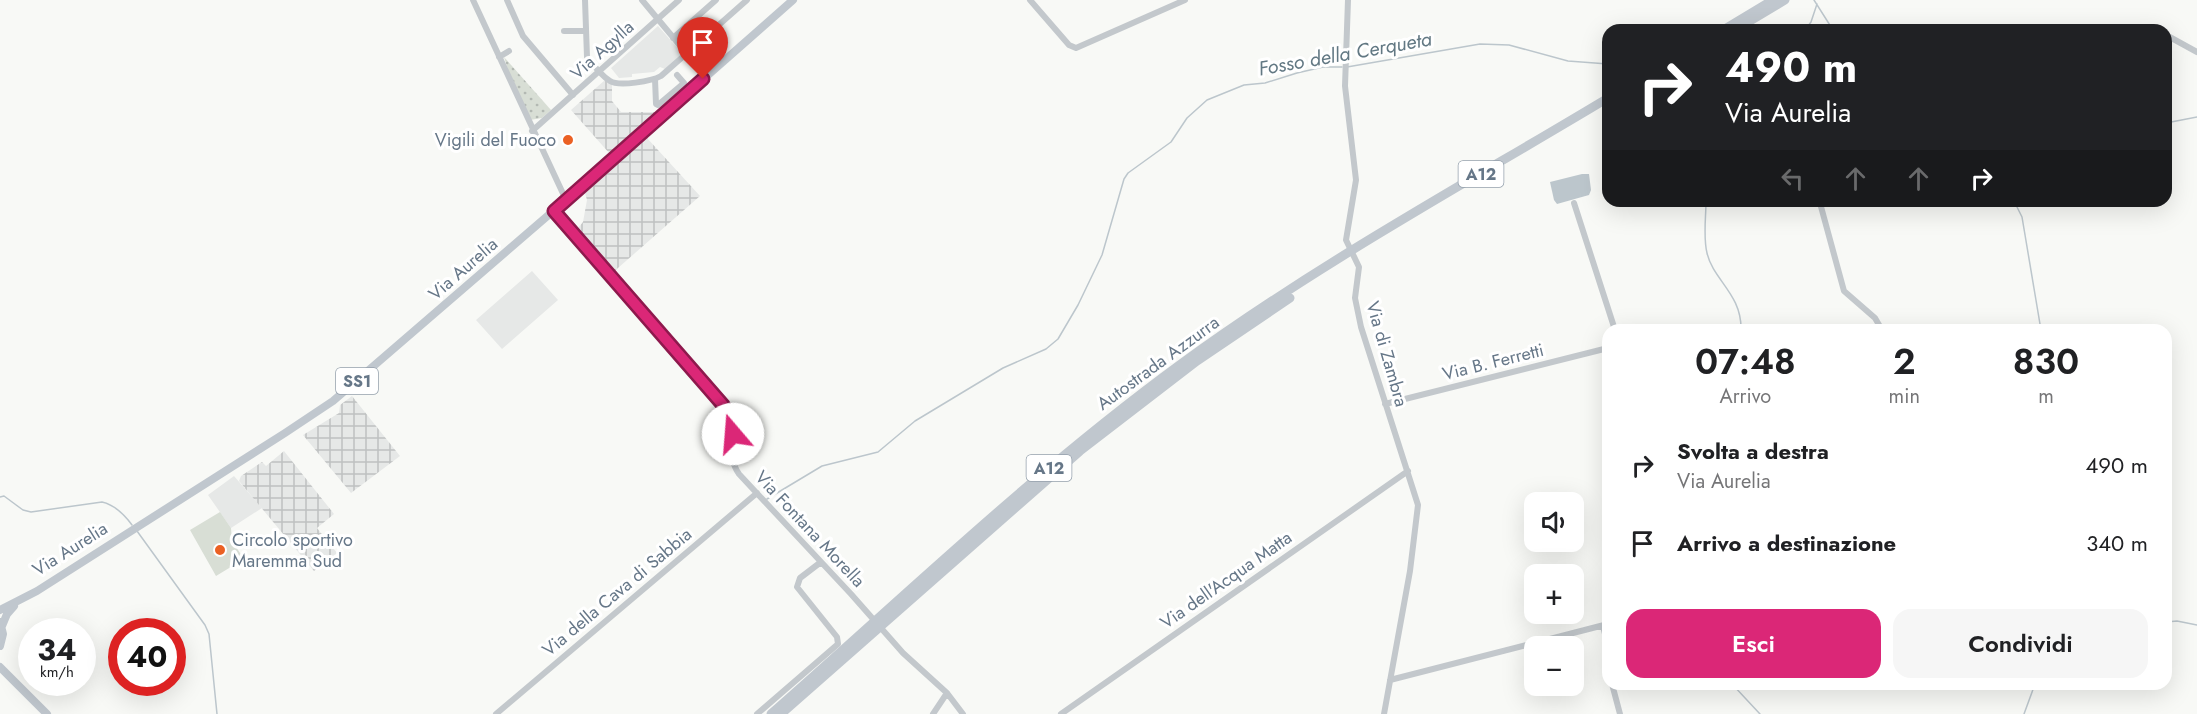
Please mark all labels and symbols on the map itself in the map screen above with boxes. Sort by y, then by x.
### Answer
street label: Via Agylla [564,14,640,86]
pin [677,17,728,79]
water label: Fosso della Cerqueta [1256,24,1434,84]
place label: Vigili del Fuoco [435,127,556,153]
marker: Vigili del Fuoco [561,133,575,147]
road number: A12 [1458,161,1504,187]
street label: Via Aurelia [423,232,503,306]
street label: Via di Zambra [1360,298,1414,410]
street label: Autostrada Azzurra [1091,310,1225,416]
street label: Via B. Ferretti [1440,337,1546,387]
road number: SS1 [336,368,378,394]
position arrow [701,402,765,466]
road number: A12 [1026,455,1072,481]
street label: Via Fontana Morella [749,465,871,593]
street label: Via Aurelia [27,516,113,582]
street label: Via della Cava di Sabbia [537,522,697,662]
street label: Via dell'Acqua Matta [1155,525,1297,635]
place label: Circolo sportivo Maremma Sud [232,527,353,574]
marker: Circolo sportivo Maremma Sud [213,543,227,557]
speed limit sign: 40 [108,618,186,696]

